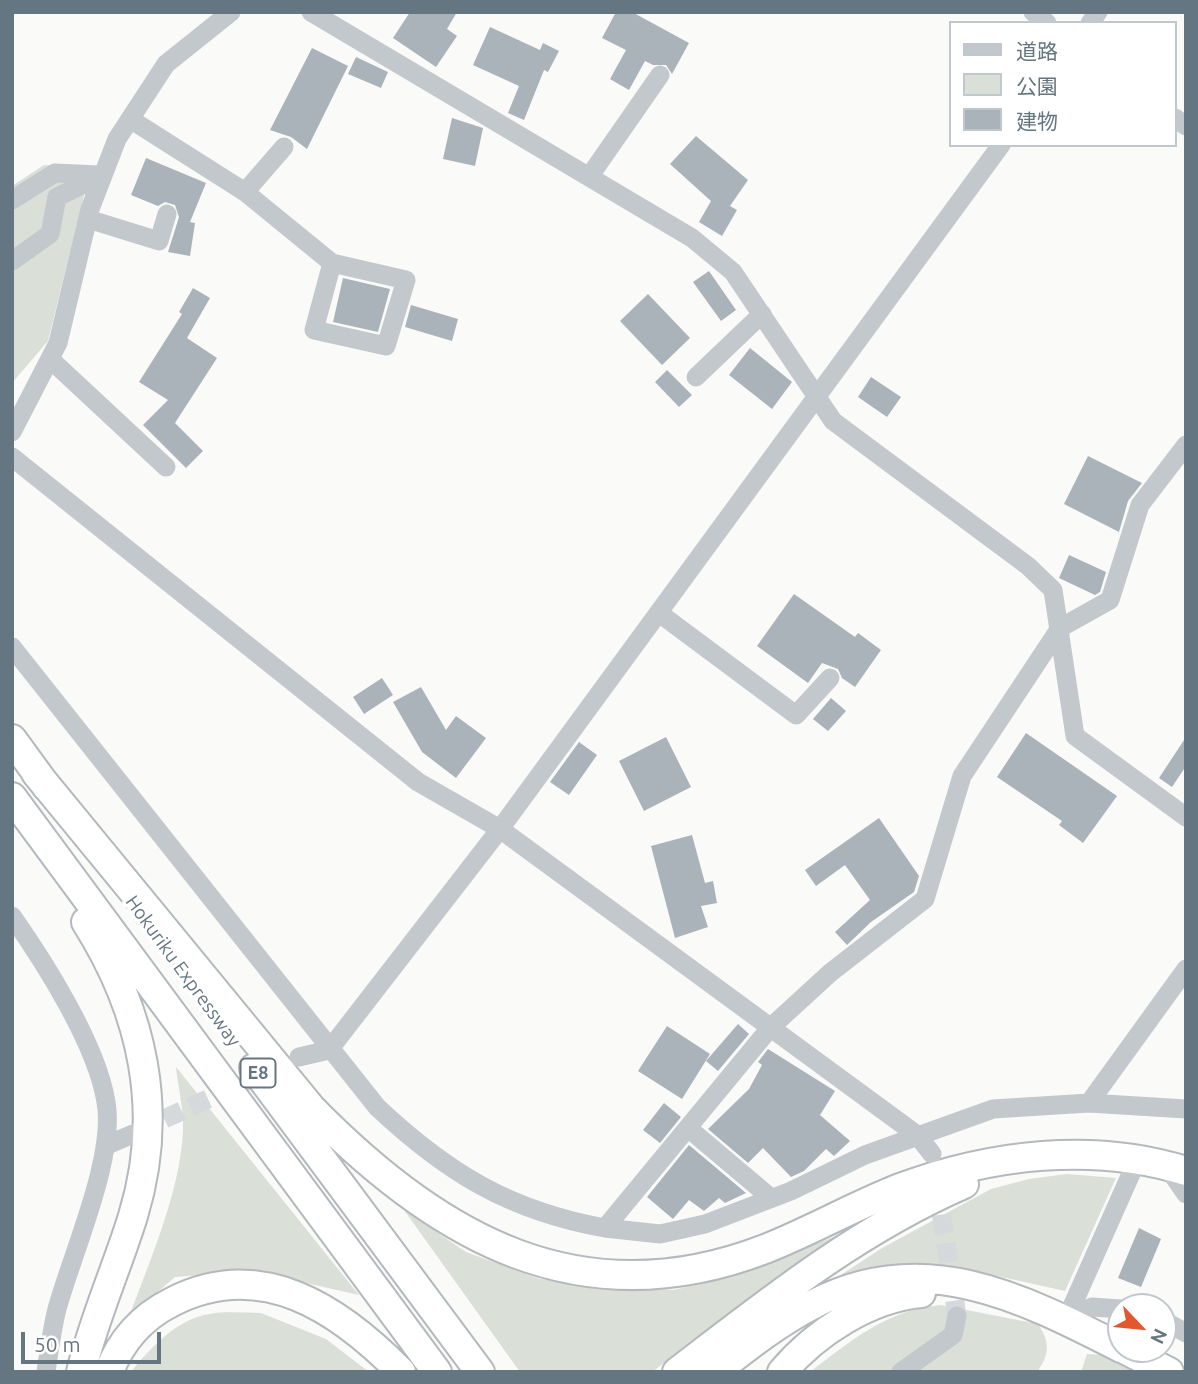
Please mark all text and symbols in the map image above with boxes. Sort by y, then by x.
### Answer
legend [950,21,1177,147]
text: 道路 [1016,39,1058,63]
text: 公園 [1016,74,1058,98]
text: 建物 [1016,109,1058,133]
street label: Hokuriku Expressway [121,891,245,1051]
road number: E8 [240,1058,276,1088]
north arrow [1107,1293,1177,1363]
scale bar [24,1318,164,1362]
text: N [1146,1325,1172,1348]
text: 50 m [34,1332,81,1356]

